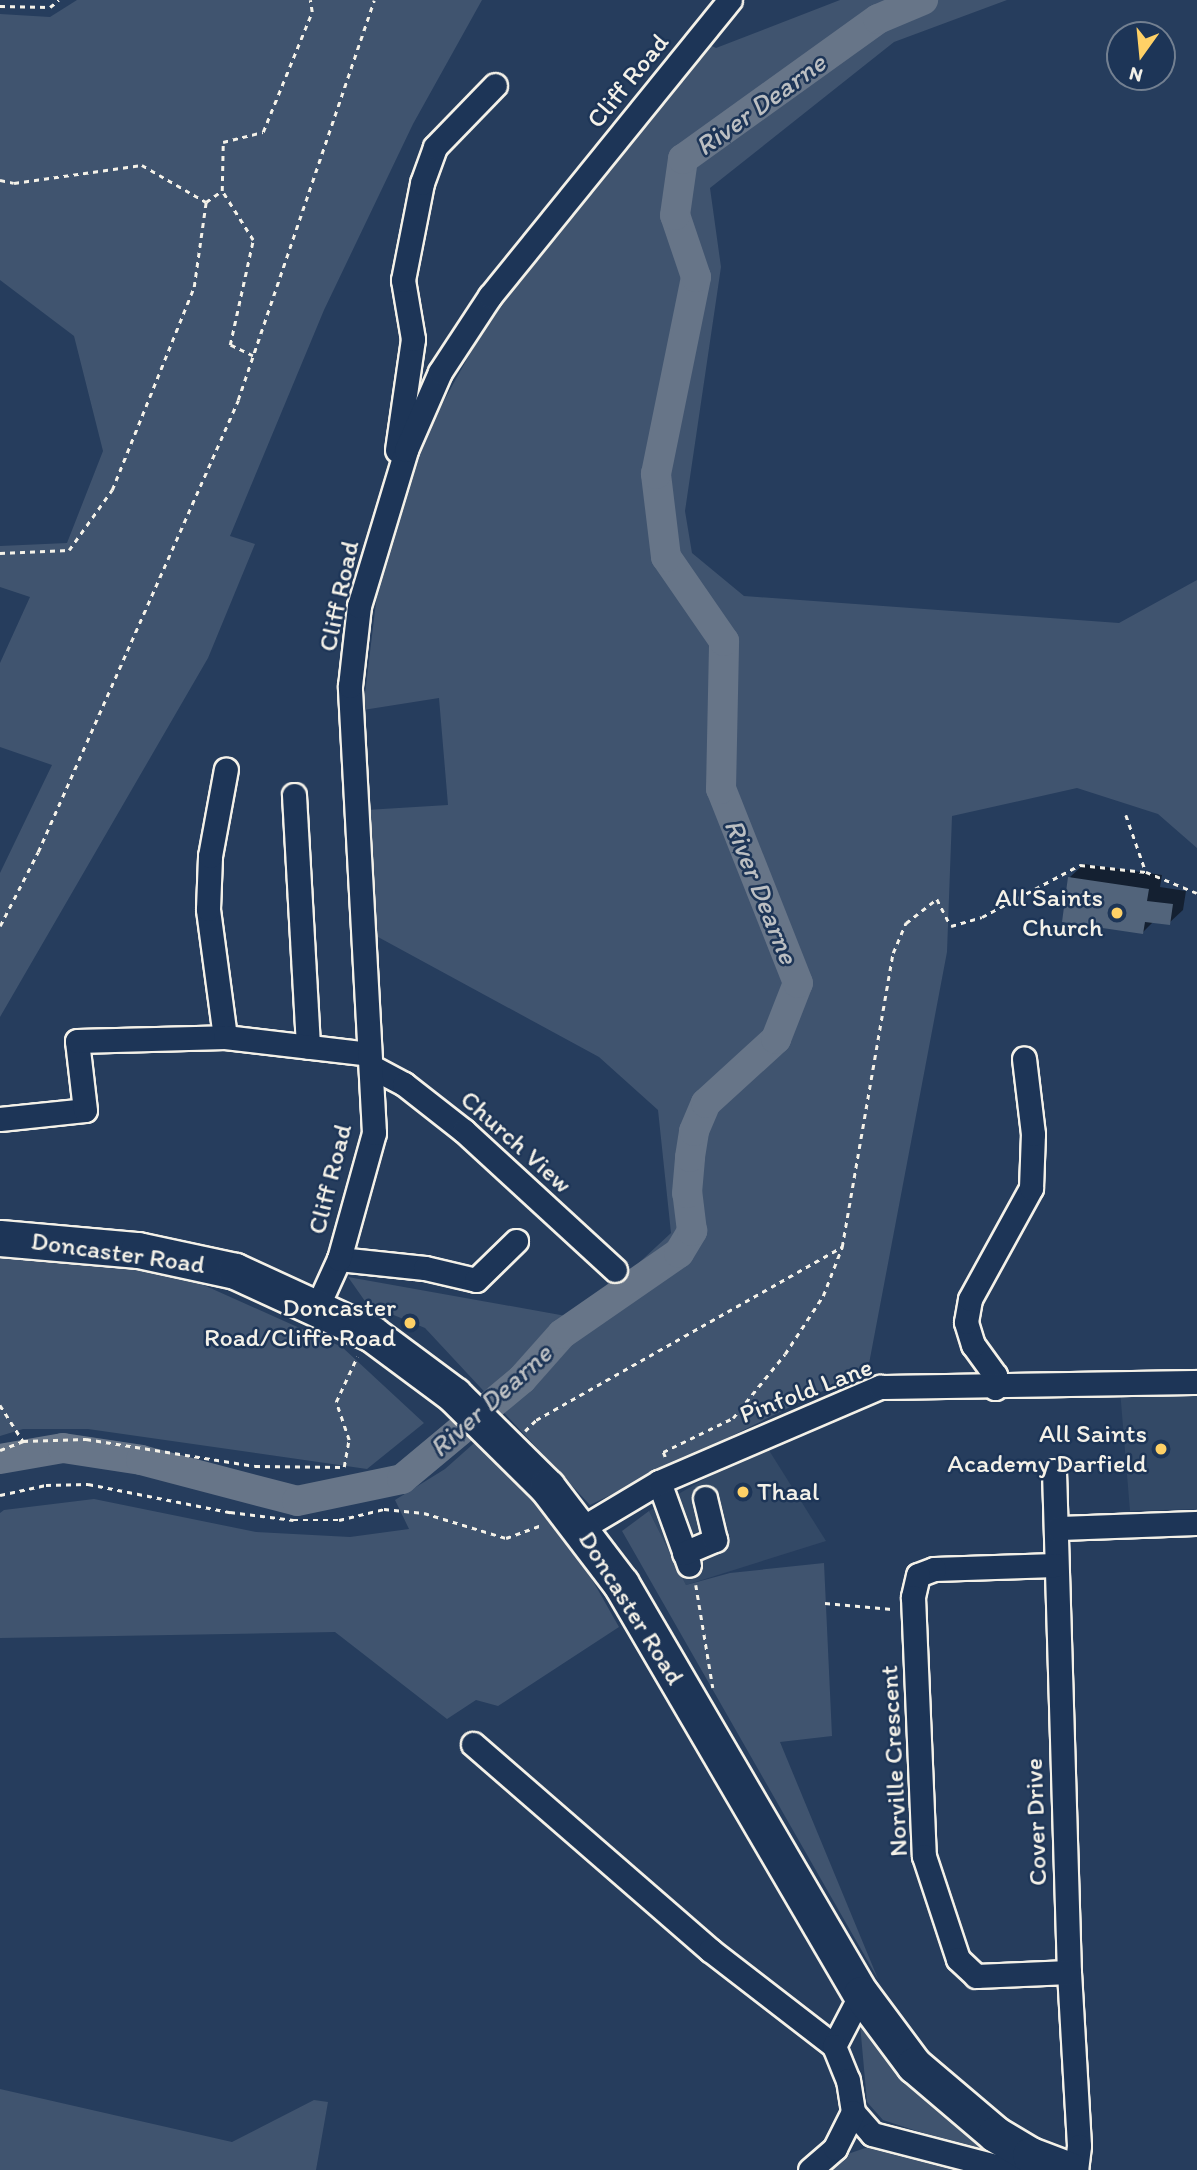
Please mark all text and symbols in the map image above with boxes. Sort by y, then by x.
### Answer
north arrow [1106,21,1176,91]
street label: Cliff Road [581,28,675,134]
water label: River Dearne [688,46,832,162]
text: N [1127,62,1145,88]
street label: Cliff Road [312,538,366,654]
water label: River Dearne [718,814,806,968]
place label: All Saints Church [995,882,1103,944]
marker: All Saints Church [1109,905,1125,921]
street label: Church View [454,1084,578,1200]
street label: Cliff Road [301,1121,359,1237]
street label: Doncaster Road [29,1225,207,1281]
place label: Doncaster Road/Cliffe Road [205,1292,396,1354]
marker: Doncaster Road/Cliffe Road [402,1315,418,1331]
water label: River Dearne [422,1337,558,1463]
street label: Pinfold Lane [735,1351,877,1431]
place label: All Saints Academy Darfield [947,1418,1147,1480]
marker: All Saints Academy Darfield [1153,1441,1169,1457]
place label: Thaal [757,1476,819,1508]
marker: Thaal [735,1484,751,1500]
street label: Doncaster Road [571,1525,691,1691]
street label: Norville Crescent [873,1664,915,1858]
street label: Cover Drive [1018,1757,1054,1887]

